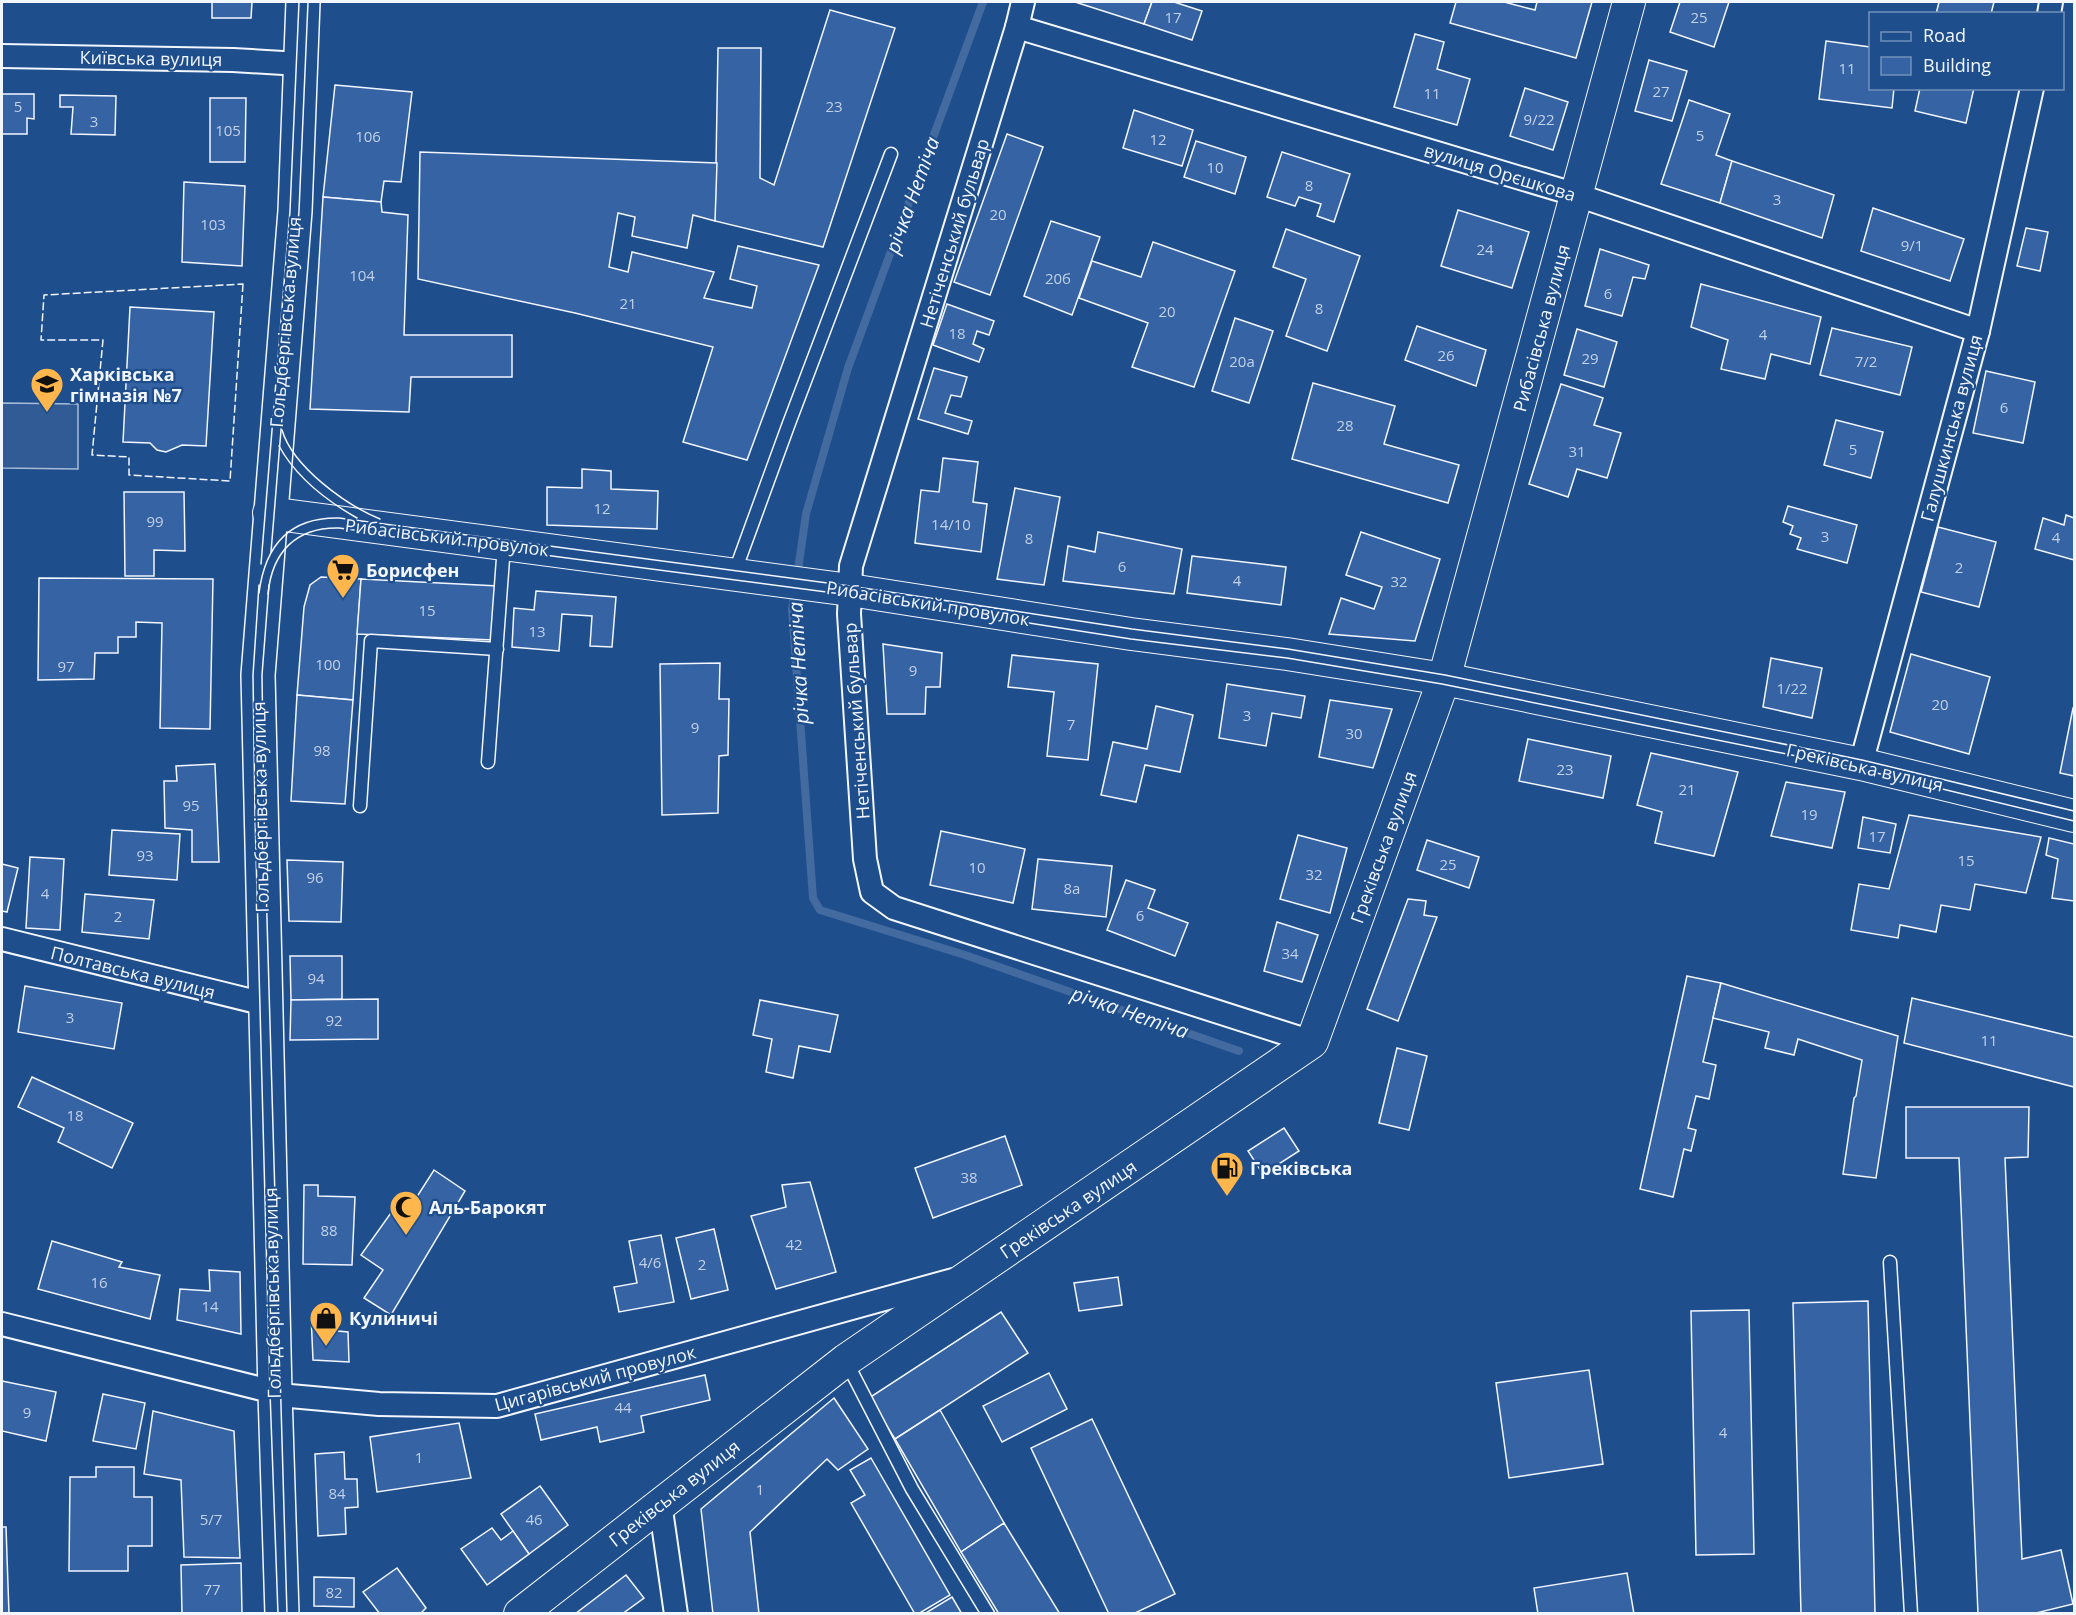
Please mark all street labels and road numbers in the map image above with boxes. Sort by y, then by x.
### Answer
street label: Київська вулиця [79,45,223,71]
street label: Нетіченський бульвар [914,135,994,331]
street label: вулиця Орєшкова [1421,138,1579,206]
street label: Гольдбергівська вулиця [264,216,306,428]
street label: Рибасівська вулиця [1507,242,1575,414]
street label: Галушкинська вулиця [1915,332,1987,524]
street label: Рибасівський провулок [344,513,551,562]
street label: Рибасівський провулок [825,575,1032,631]
street label: Нетіченський бульвар [837,622,875,820]
street label: Гольдбергівська вулиця [246,701,274,913]
street label: Греківська вулиця [1784,737,1946,797]
street label: Греківська вулиця [1344,768,1422,926]
street label: Полтавська вулиця [48,940,218,1004]
street label: Греківська вулиця [995,1154,1141,1264]
street label: Гольдбергівська вулиця [258,1187,286,1399]
street label: Цигарівський провулок [492,1339,699,1416]
street label: Греківська вулиця [603,1434,745,1552]

